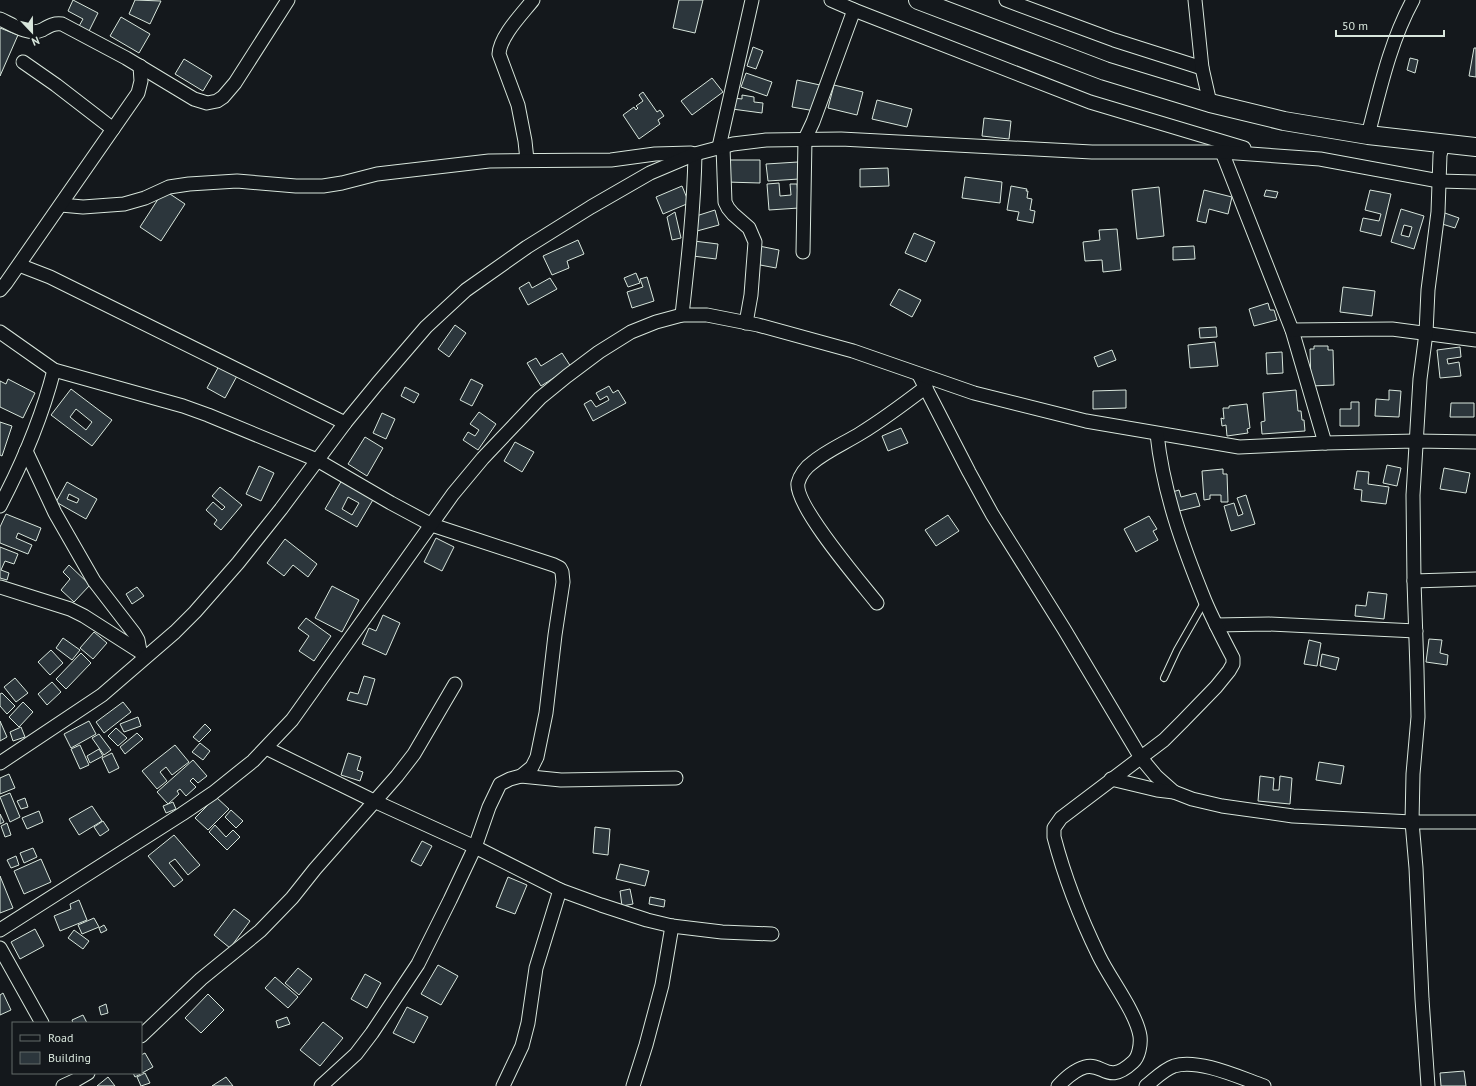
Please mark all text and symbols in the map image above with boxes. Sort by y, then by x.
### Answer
north arrow [12,12,52,52]
scale bar [1336,12,1444,38]
text: 50 m [1342,18,1368,33]
text: N [30,33,42,49]
legend [12,1022,142,1074]
text: Road [48,1030,73,1045]
text: Building [48,1050,91,1065]

